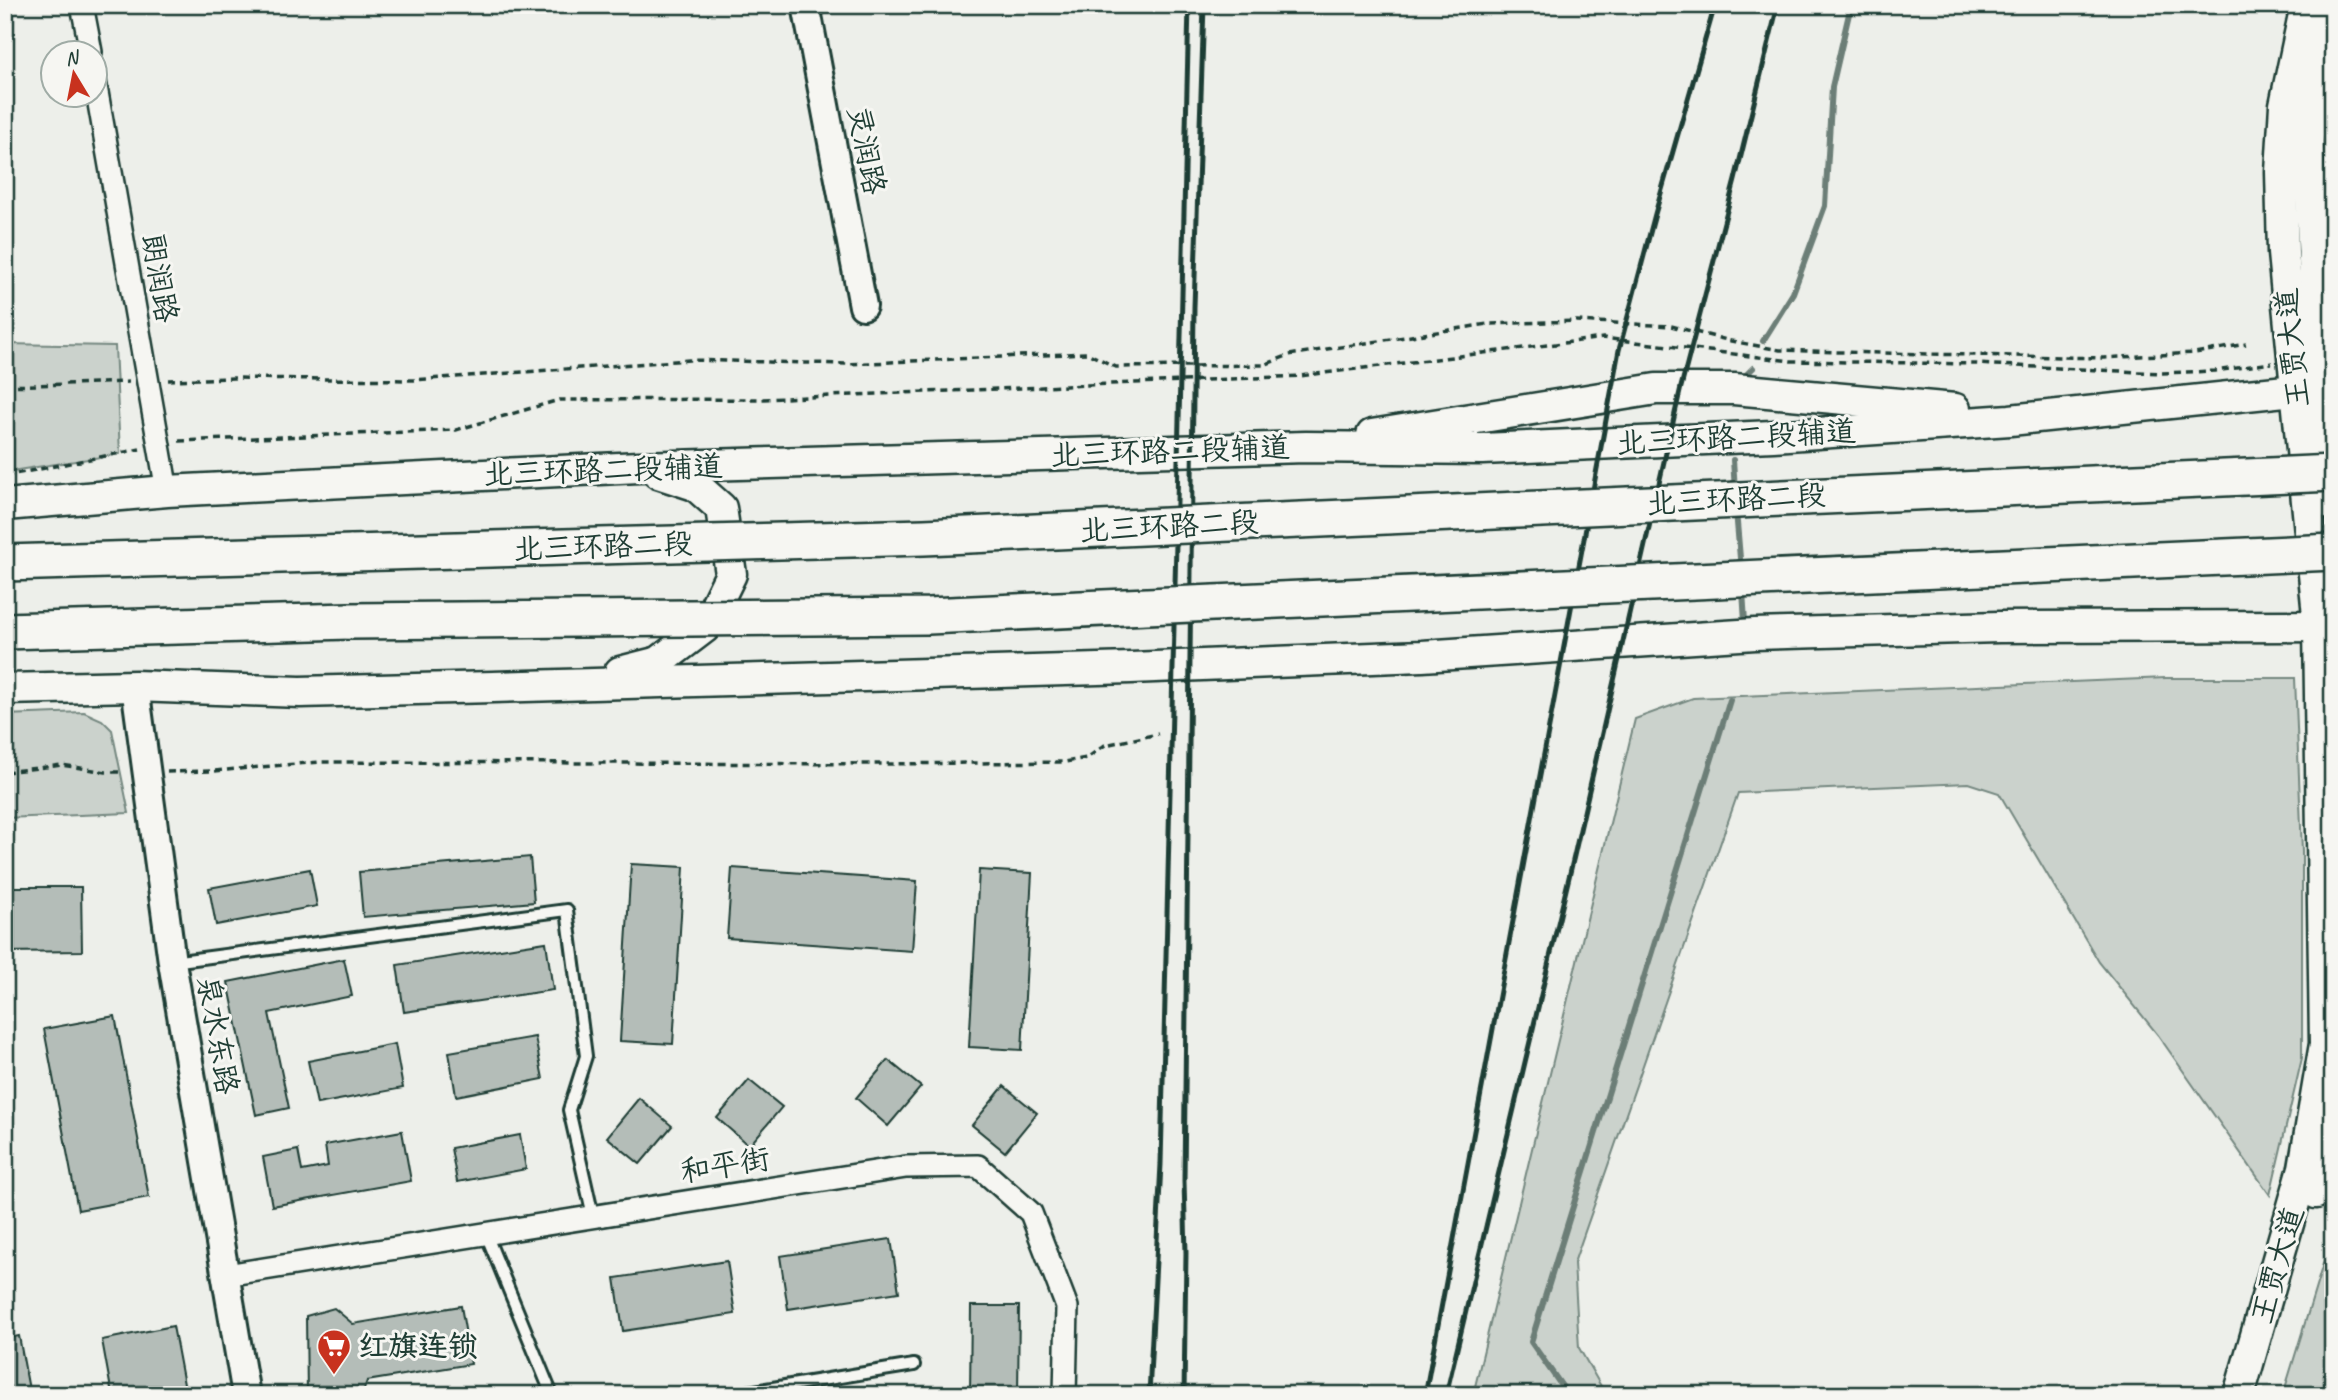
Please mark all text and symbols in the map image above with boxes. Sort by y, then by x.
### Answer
north arrow [38,38,108,108]
text: N [63,45,82,71]
street label: 灵润路 [840,102,894,198]
street label: 朗润路 [133,230,187,326]
street label: 王贾大道 [2267,286,2317,410]
street label: 北三环路二段辅道 [1615,412,1857,462]
street label: 北三环路二段辅道 [1049,428,1291,474]
street label: 北三环路二段辅道 [482,447,724,493]
street label: 北三环路二段 [1645,475,1827,523]
street label: 北三环路二段 [1078,502,1260,550]
street label: 北三环路二段 [512,524,694,568]
street label: 泉水东路 [189,973,247,1097]
street label: 和平街 [678,1139,772,1191]
street label: 王贾大道 [2242,1202,2312,1328]
supermarket icon: 红旗连锁 [315,1327,353,1376]
place label: 红旗连锁 [358,1327,478,1365]

